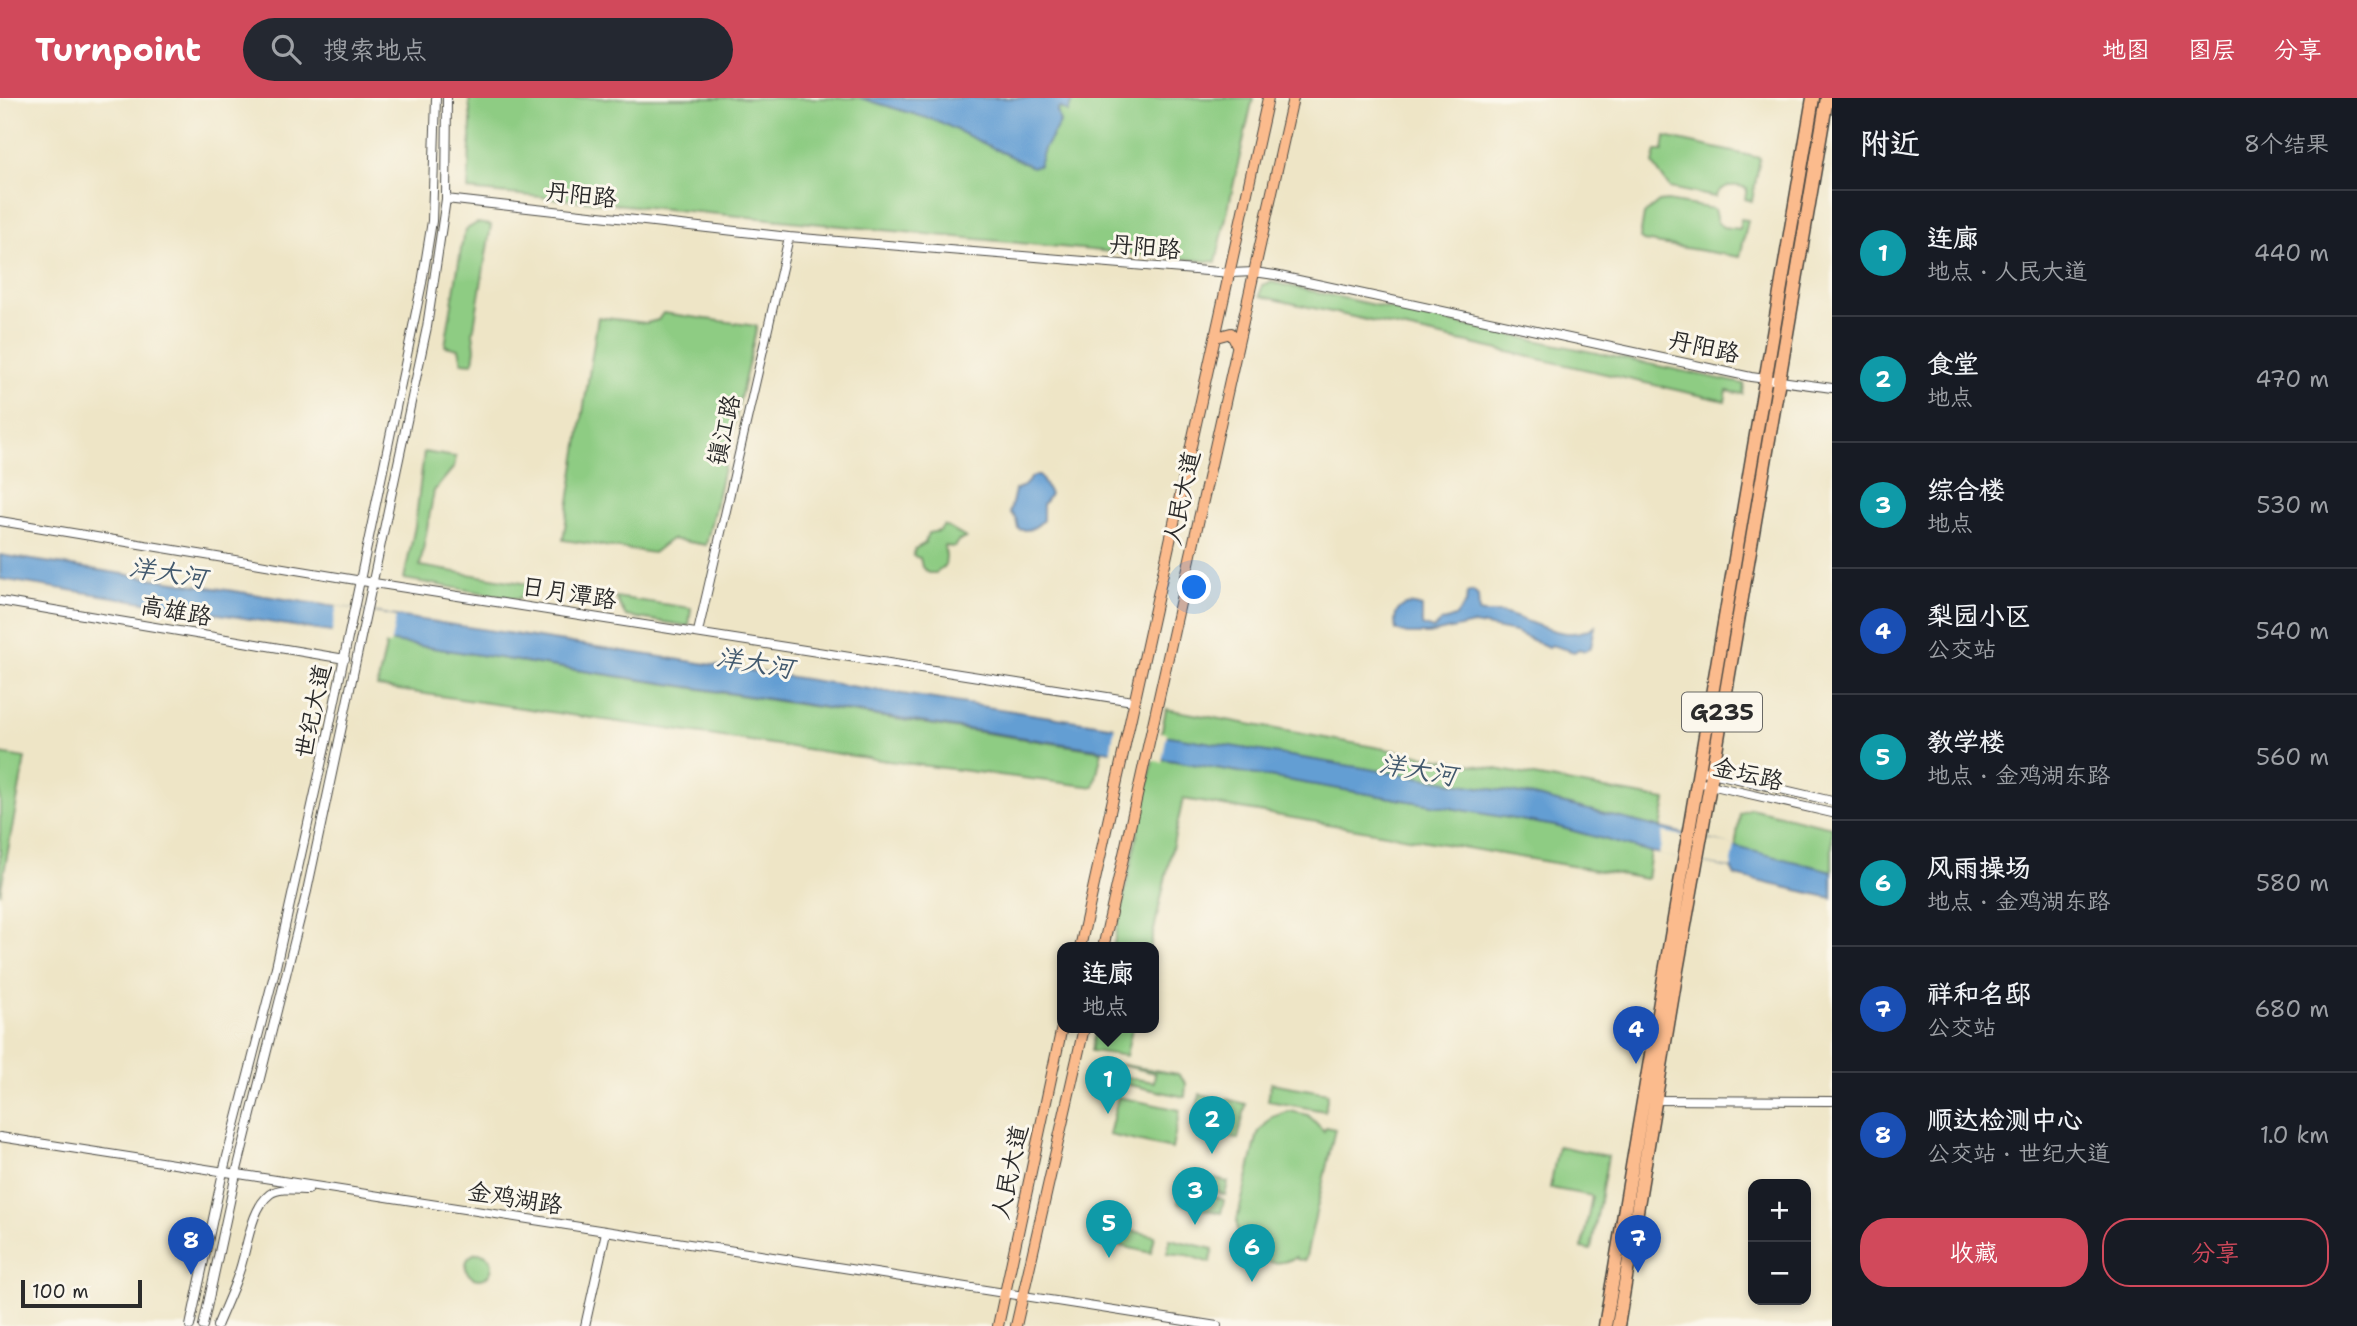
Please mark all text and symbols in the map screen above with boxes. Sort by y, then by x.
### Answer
search box [243,18,733,81]
text: Turnpoint [35,27,201,72]
icon: search [267,30,305,68]
text: 搜索地点 [323,32,427,67]
text: 地图 [2102,34,2150,66]
text: 图层 [2188,34,2236,66]
text: 分享 [2274,34,2322,66]
text: 附近 [1860,123,1920,164]
text: 8个结果 [2244,129,2329,159]
street label: 丹阳路 [544,175,618,215]
text: 连廊 [1927,220,1979,255]
street label: 丹阳路 [1108,228,1182,266]
text: 1 [1878,238,1888,268]
text: 440 m [2254,238,2329,268]
text: 地点 · 人民大道 [1927,256,2087,286]
street label: 丹阳路 [1665,324,1743,370]
text: 食堂 [1927,346,1979,381]
text: 2 [1875,364,1891,394]
text: 470 m [2255,364,2329,394]
text: 地点 [1927,382,1973,412]
street label: 镇江路 [700,391,748,469]
street label: 人民大道 [1156,448,1208,548]
text: 综合楼 [1927,472,2005,507]
text: 3 [1875,490,1891,520]
text: 530 m [2257,490,2329,520]
text: 地点 [1927,508,1973,538]
water label: 洋大河 [127,549,213,596]
street label: 日月潭路 [519,570,619,616]
your location [1177,570,1211,604]
street label: 高雄路 [138,589,214,633]
text: 梨园小区 [1927,598,2031,633]
text: 4 [1875,616,1891,646]
text: 540 m [2256,616,2329,646]
text: 公交站 [1927,634,1996,664]
water label: 洋大河 [714,639,800,686]
street label: 世纪大道 [287,661,339,761]
road number: G235 [1682,692,1762,732]
text: 教学楼 [1927,724,2005,759]
text: 5 [1876,742,1890,772]
text: 560 m [2256,742,2329,772]
water label: 洋大河 [1377,745,1463,794]
street label: 金坛路 [1709,750,1787,798]
text: 地点 · 金鸡湖东路 [1927,760,2110,790]
text: 风雨操场 [1927,850,2031,885]
text: 6 [1875,868,1891,898]
text: 580 m [2256,868,2329,898]
text: 地点 · 金鸡湖东路 [1927,886,2110,916]
popup [1057,942,1159,1033]
text: 连廊 [1082,955,1134,990]
text: 祥和名邸 [1927,976,2031,1011]
text: 地点 [1082,991,1128,1021]
text: 7 [1875,994,1891,1024]
text: 680 m [2254,994,2329,1024]
pin: 4 [1613,1006,1659,1064]
text: 公交站 [1927,1012,1996,1042]
pin: 1 [1085,1056,1131,1114]
pin: 2 [1189,1096,1235,1154]
text: 顺达检测中心 [1927,1102,2083,1137]
text: 8 [1875,1120,1891,1150]
text: 1.0 km [2260,1120,2329,1150]
street label: 人民大道 [984,1122,1036,1222]
text: 公交站 · 世纪大道 [1927,1138,2110,1168]
pin: 3 [1172,1167,1218,1225]
street label: 金鸡湖路 [465,1175,565,1221]
map controls [1748,1179,1811,1305]
button: + [1748,1179,1811,1242]
pin: 5 [1086,1200,1132,1258]
pin: 7 [1615,1215,1661,1273]
pin: 8 [168,1217,214,1275]
button: 收藏 [1860,1218,2088,1287]
button: 分享 [2102,1218,2329,1287]
pin: 6 [1229,1224,1275,1282]
button: − [1748,1242,1811,1305]
scale bar [21,1277,142,1309]
text: 100 m [32,1279,89,1304]

